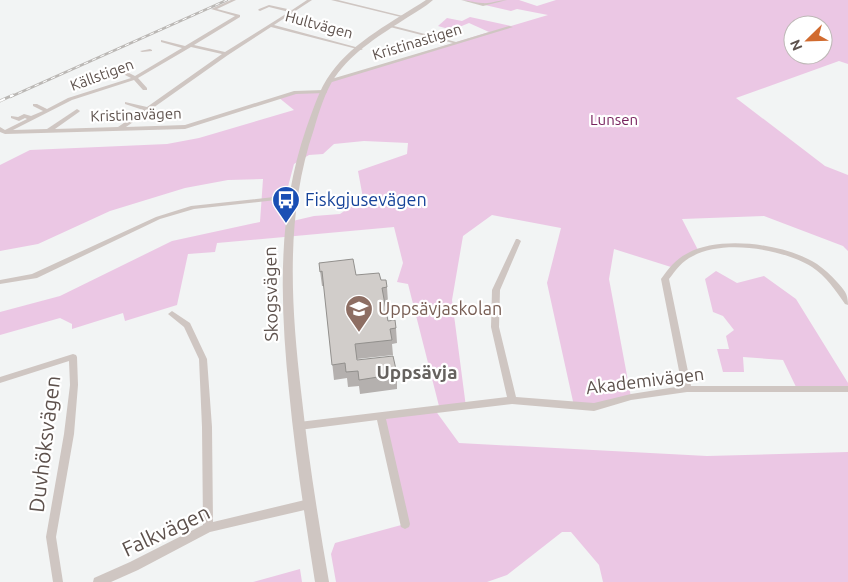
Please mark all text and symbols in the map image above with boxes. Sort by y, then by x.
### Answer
street label: Hultvägen [283,7,355,42]
north arrow [783,15,833,65]
street label: Kristinastigen [370,20,463,63]
text: N [787,37,805,53]
street label: Källstigen [68,55,136,94]
street label: Kristinavägen [90,104,182,125]
park label: Lunsen [590,111,638,128]
bus stop icon: Fiskgjusevägen [271,185,301,224]
place label: Fiskgjusevägen [305,189,427,209]
street label: Skogsvägen [259,246,281,342]
school or university icon: Uppsävjaskolan [344,294,374,333]
place label: Uppsävjaskolan [378,298,502,318]
district label: Uppsävja [377,361,457,383]
street label: Akademivägen [585,363,705,397]
street label: Duvhöksvägen [24,374,64,514]
street label: Falkvägen [118,499,213,561]

